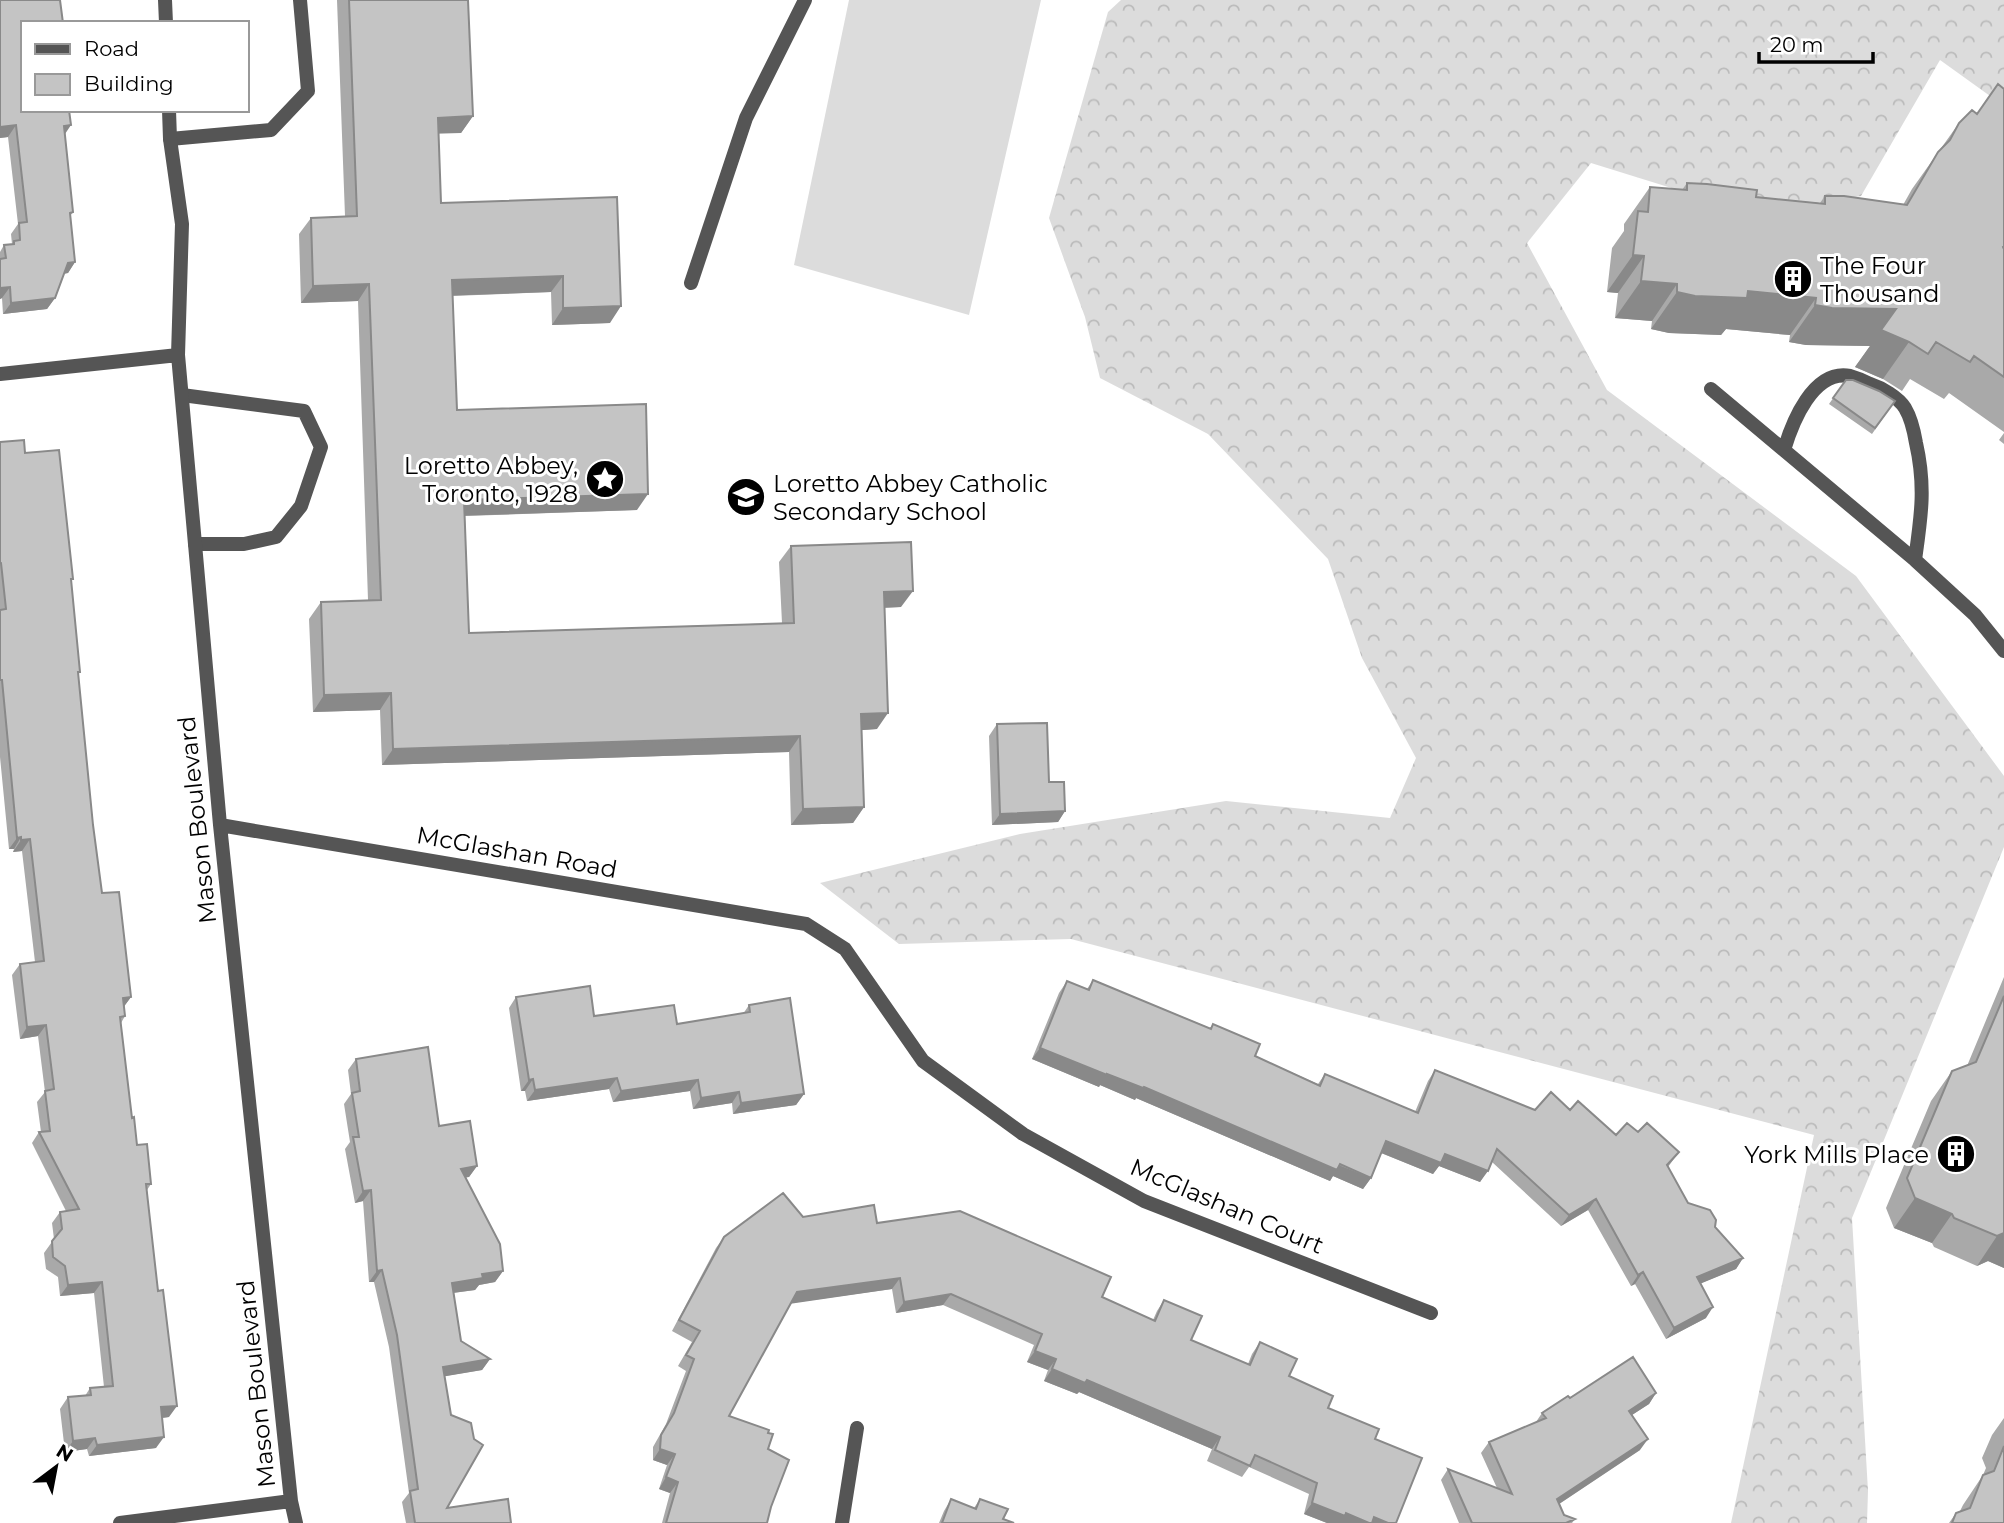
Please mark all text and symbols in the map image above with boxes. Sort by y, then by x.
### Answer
legend [21,21,248,112]
scale bar [1759,21,1873,65]
text: 20 m [1770,32,1824,57]
text: Road [84,36,139,61]
text: Building [84,71,174,96]
place label: The Four Thousand [1820,251,1940,308]
building icon: The Four Thousand [1772,258,1814,300]
place label: Loretto Abbey, Toronto, 1928 [404,451,578,508]
place icon: Loretto Abbey, Toronto, 1928 [584,458,626,500]
place label: Loretto Abbey Catholic Secondary School [773,469,1048,526]
school or university icon: Loretto Abbey Catholic Secondary School [725,476,767,518]
street label: Mason Boulevard [172,715,222,925]
street label: McGlashan Road [415,820,619,884]
building icon: York Mills Place [1935,1133,1977,1175]
place label: York Mills Place [1744,1140,1929,1169]
street label: McGlashan Court [1126,1152,1328,1260]
street label: Mason Boulevard [231,1279,281,1489]
north arrow [21,1432,91,1502]
text: N [52,1439,77,1467]

